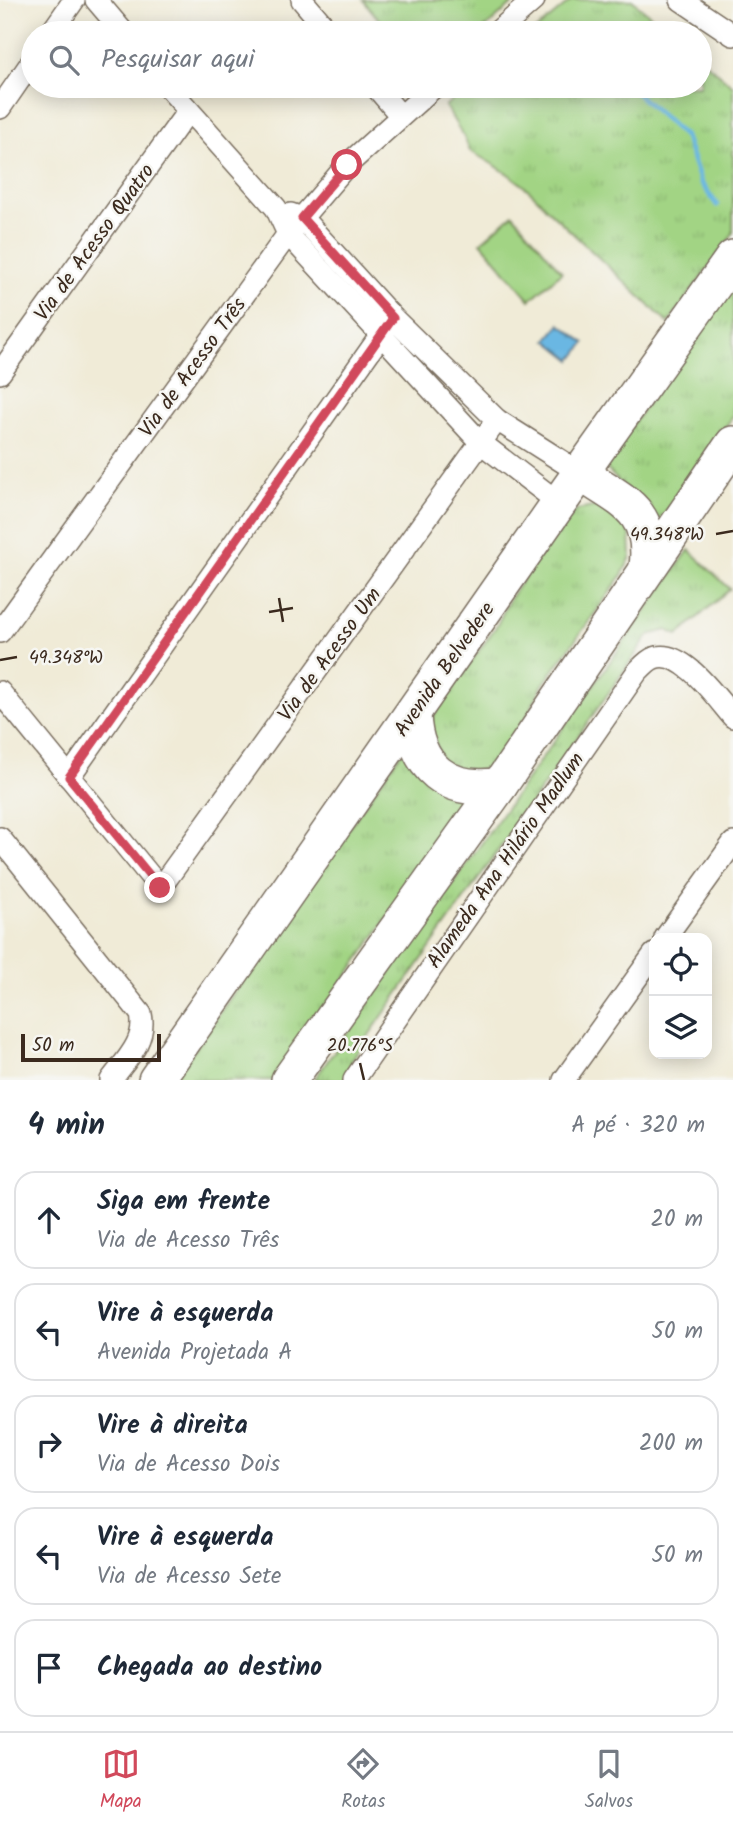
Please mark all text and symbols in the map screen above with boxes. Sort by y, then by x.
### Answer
search box [21,21,712,98]
text: Pesquisar aqui [101,39,254,81]
icon: search [45,41,83,79]
route start [331,149,362,180]
street label: Via de Acesso Quatro [27,157,164,329]
street label: Via de Acesso Três [131,291,256,445]
text: 49.348°W [630,521,704,550]
street label: Via de Acesso Um [270,581,390,729]
street label: Avenida Belvedere [386,595,505,744]
text: 49.348°W [29,644,103,673]
street label: Alameda Ana Hilário Madlum [419,746,594,976]
route end [144,872,175,903]
map controls [649,933,712,1059]
button: locate [649,933,712,996]
button: layers [649,996,712,1059]
scale bar [21,1031,161,1063]
text: 50 m [32,1031,74,1061]
text: 20.776°S [327,1032,393,1061]
text: 4 min [28,1102,105,1150]
text: A pé · 320 m [571,1108,705,1144]
text: Siga em frente [97,1181,270,1223]
icon: ahead [30,1201,68,1239]
text: 20 m [651,1202,703,1238]
text: Via de Acesso Três [97,1223,279,1259]
text: Vire à esquerda [97,1293,274,1335]
icon: left [30,1313,68,1351]
text: 50 m [652,1314,703,1350]
text: Avenida Projetada A [97,1335,292,1371]
text: Vire à direita [97,1405,248,1447]
icon: right [30,1425,68,1463]
text: 200 m [639,1426,703,1462]
text: Via de Acesso Dois [97,1447,280,1483]
text: Vire à esquerda [97,1517,274,1559]
icon: left [30,1537,68,1575]
text: 50 m [652,1538,703,1574]
text: Via de Acesso Sete [97,1559,281,1595]
text: Chegada ao destino [97,1647,322,1689]
icon: arrive [30,1649,68,1687]
tab: Mapa [100,1745,142,1817]
tab: Rotas [341,1745,385,1817]
tab: Salvos [585,1745,633,1817]

